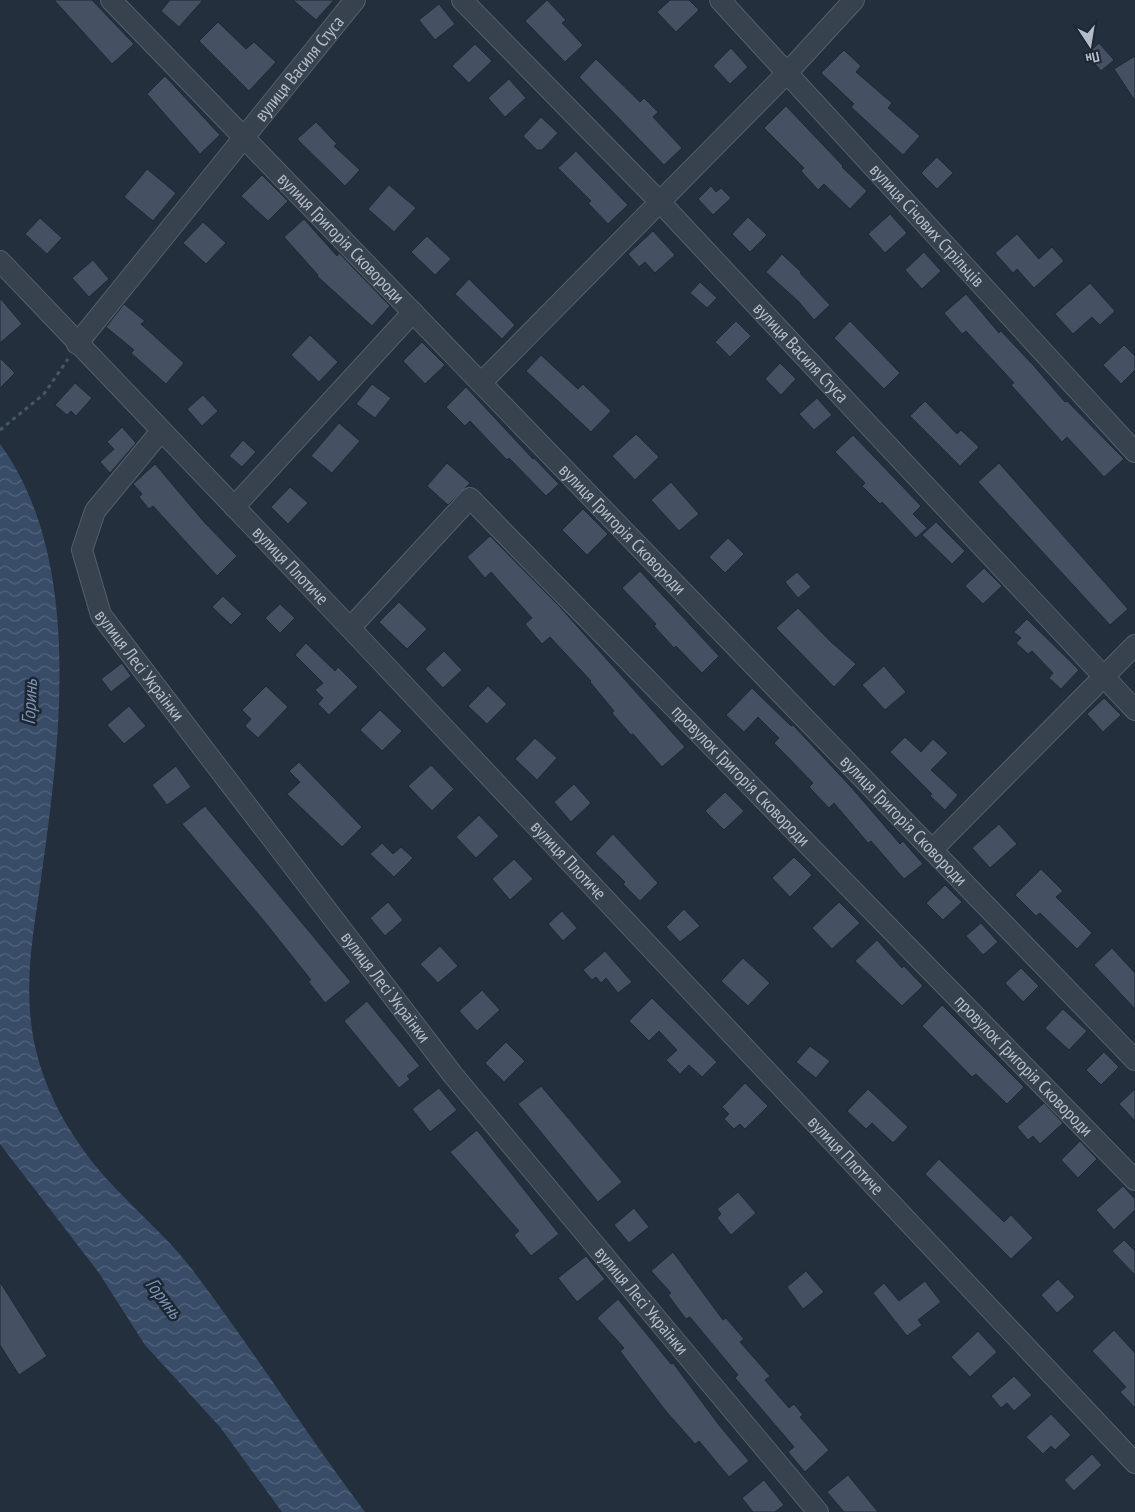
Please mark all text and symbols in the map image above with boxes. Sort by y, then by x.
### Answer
street label: вулиця Василя Стуса [250,11,349,126]
north arrow [1065,20,1115,70]
text: Пн [1084,48,1101,68]
street label: вулиця Січових Стрільців [865,159,990,291]
street label: вулиця Григорія Сковороди [273,167,410,308]
street label: вулиця Василя Стуса [749,297,854,407]
street label: вулиця Григорія Сковороди [554,459,691,599]
street label: вулиця Плотиче [248,521,334,610]
street label: вулиця Лесі Українки [90,605,190,725]
water label: Горинь [16,678,42,725]
street label: провулок Григорія Сковороди [667,700,815,851]
street label: вулиця Григорія Сковороди [836,750,973,891]
street label: вулиця Плотиче [526,816,612,904]
street label: вулиця Лесі Українки [336,926,436,1047]
street label: провулок Григорія Сковороди [950,990,1098,1141]
street label: вулиця Плотиче [803,1111,889,1200]
street label: вулиця Лесі Українки [590,1242,694,1359]
water label: Горинь [141,1273,188,1324]

